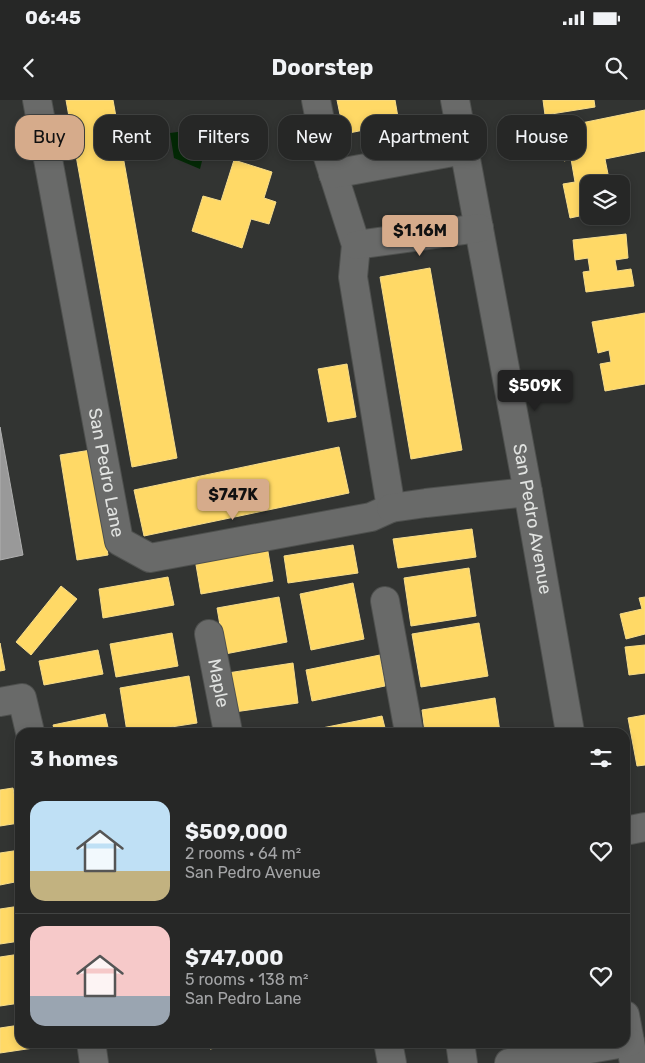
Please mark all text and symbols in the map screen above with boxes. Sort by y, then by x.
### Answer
text: 06:45 [25,6,81,29]
icon: back [15,54,43,82]
text: Doorstep [272,54,373,81]
icon: search [602,54,630,82]
chip: Buy [15,115,84,160]
chip: Rent [94,115,169,160]
chip: Filters [179,115,268,160]
chip: New [278,115,351,160]
chip: Apartment [361,115,487,160]
chip: House [497,115,586,160]
map controls [580,175,630,225]
button: layers [580,175,630,225]
pin: $1.16M [379,214,461,257]
text: $1.16M [393,221,447,240]
pin: $509K [500,370,570,412]
text: $509K [509,376,561,395]
street label: San Pedro Lane [83,406,129,539]
street label: San Pedro Avenue [508,442,557,596]
pin: $747K [198,478,268,521]
text: $747K [208,485,258,504]
street label: Maple [203,657,234,709]
icon: filters [587,744,615,772]
text: 3 homes [30,746,118,771]
text: $509,000 [185,819,288,844]
icon: home [70,821,130,881]
icon: heart [587,837,615,865]
text: 2 rooms · 64 m² [185,844,301,863]
text: San Pedro Avenue [185,863,321,882]
text: $747,000 [185,945,284,970]
icon: home [70,946,130,1006]
icon: heart [587,962,615,990]
text: 5 rooms · 138 m² [185,970,308,989]
text: San Pedro Lane [185,989,302,1008]

